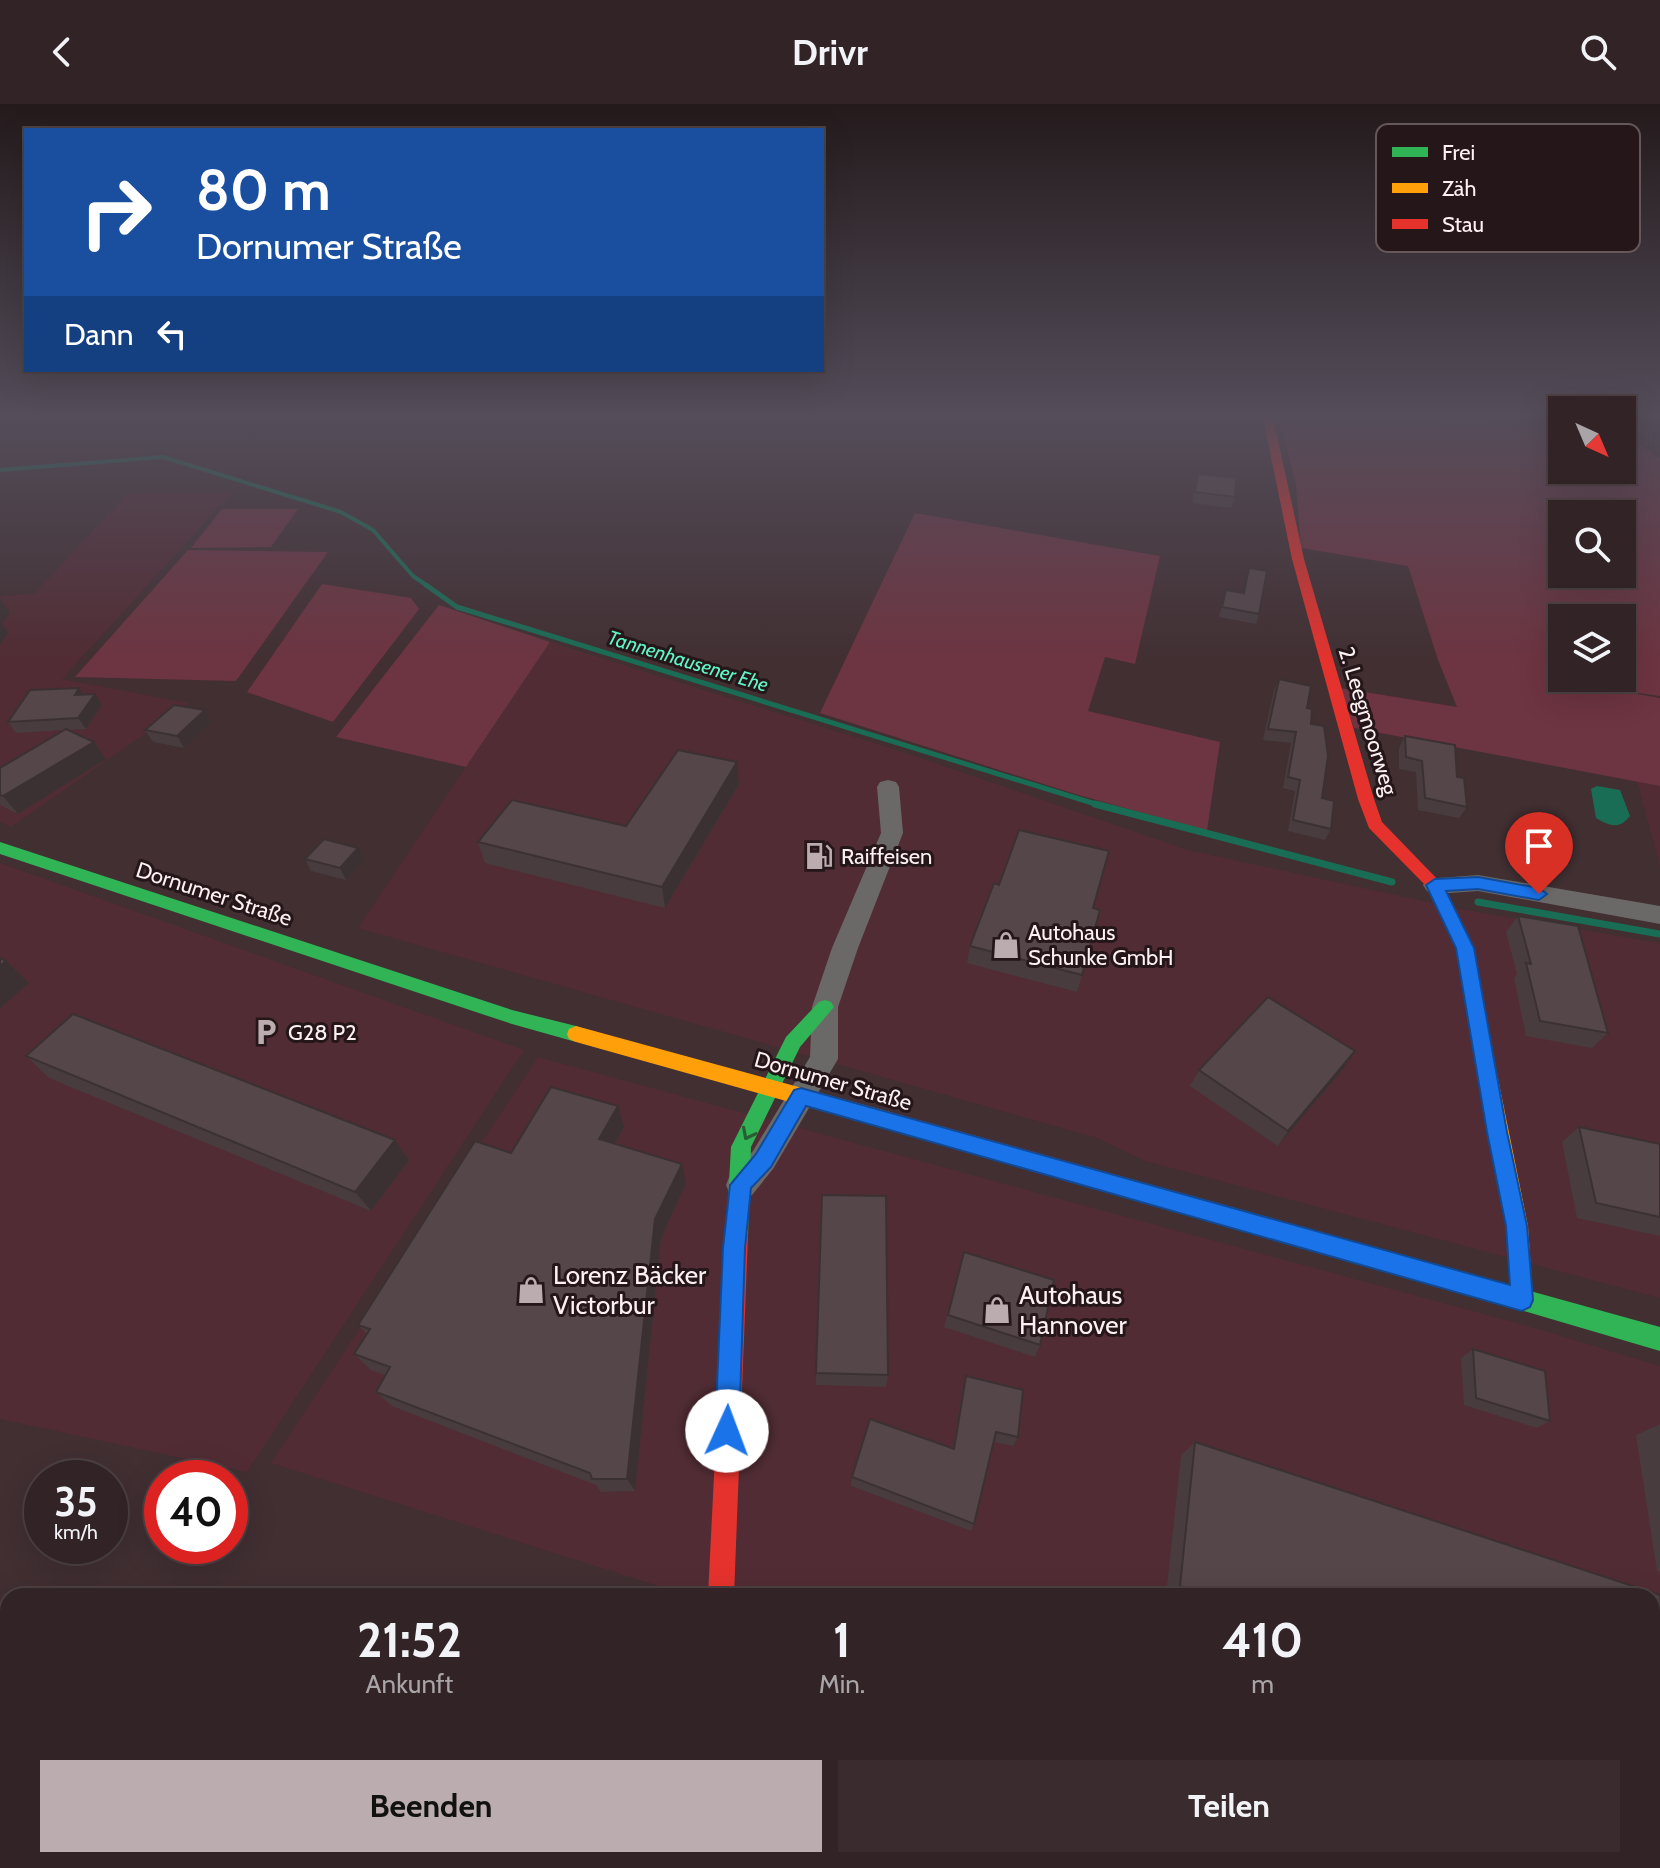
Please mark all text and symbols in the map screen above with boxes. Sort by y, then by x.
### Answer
icon: back [40,30,84,74]
text: Drivr [792,30,868,74]
icon: search [1576,30,1620,74]
legend [1376,124,1640,252]
text: Frei [1442,139,1475,166]
text: 80 m [196,156,331,224]
icon: right [64,160,168,264]
text: Zäh [1442,175,1476,202]
text: Stau [1442,211,1484,238]
text: Dornumer Straße [196,224,462,268]
icon: left [150,312,194,356]
text: Dann [64,316,134,353]
north arrow [1548,396,1636,484]
map controls [1548,396,1636,692]
button: search [1548,500,1636,588]
button: layers [1548,604,1636,692]
water label: Tannenhausener Ehe [605,625,771,697]
street label: 2. Leegmoorweg [1333,643,1404,799]
pin [1505,812,1573,894]
icon: arrive [1517,824,1561,868]
fuel station icon: Raiffeisen [804,841,834,871]
place label: Raiffeisen [841,843,932,870]
street label: Dornumer Straße [133,856,295,932]
place label: Autohaus Schunke GmbH [1028,919,1173,971]
shop icon: Autohaus Schunke GmbH [991,930,1021,960]
parking icon: G28 P2 [251,1017,281,1047]
place label: G28 P2 [288,1019,357,1046]
street label: Dornumer Straße [751,1046,915,1116]
one-way arrow [742,1125,758,1140]
place label: Lorenz Bäcker Victorbur [553,1259,707,1321]
shop icon: Lorenz Bäcker Victorbur [516,1275,546,1305]
place label: Autohaus Hannover [1019,1279,1128,1341]
shop icon: Autohaus Hannover [982,1295,1012,1325]
position arrow [685,1389,769,1473]
speed limit sign: 40 [144,1460,248,1564]
text: 35 [54,1477,98,1526]
text: km/h [54,1520,98,1544]
text: 21:52 [357,1611,462,1669]
text: 1 [833,1611,851,1669]
text: 410 [1222,1611,1303,1669]
text: Ankunft [366,1668,453,1700]
text: Min. [819,1668,865,1700]
text: m [1251,1668,1274,1700]
button: Beenden [40,1760,822,1852]
button: Teilen [838,1760,1620,1852]

